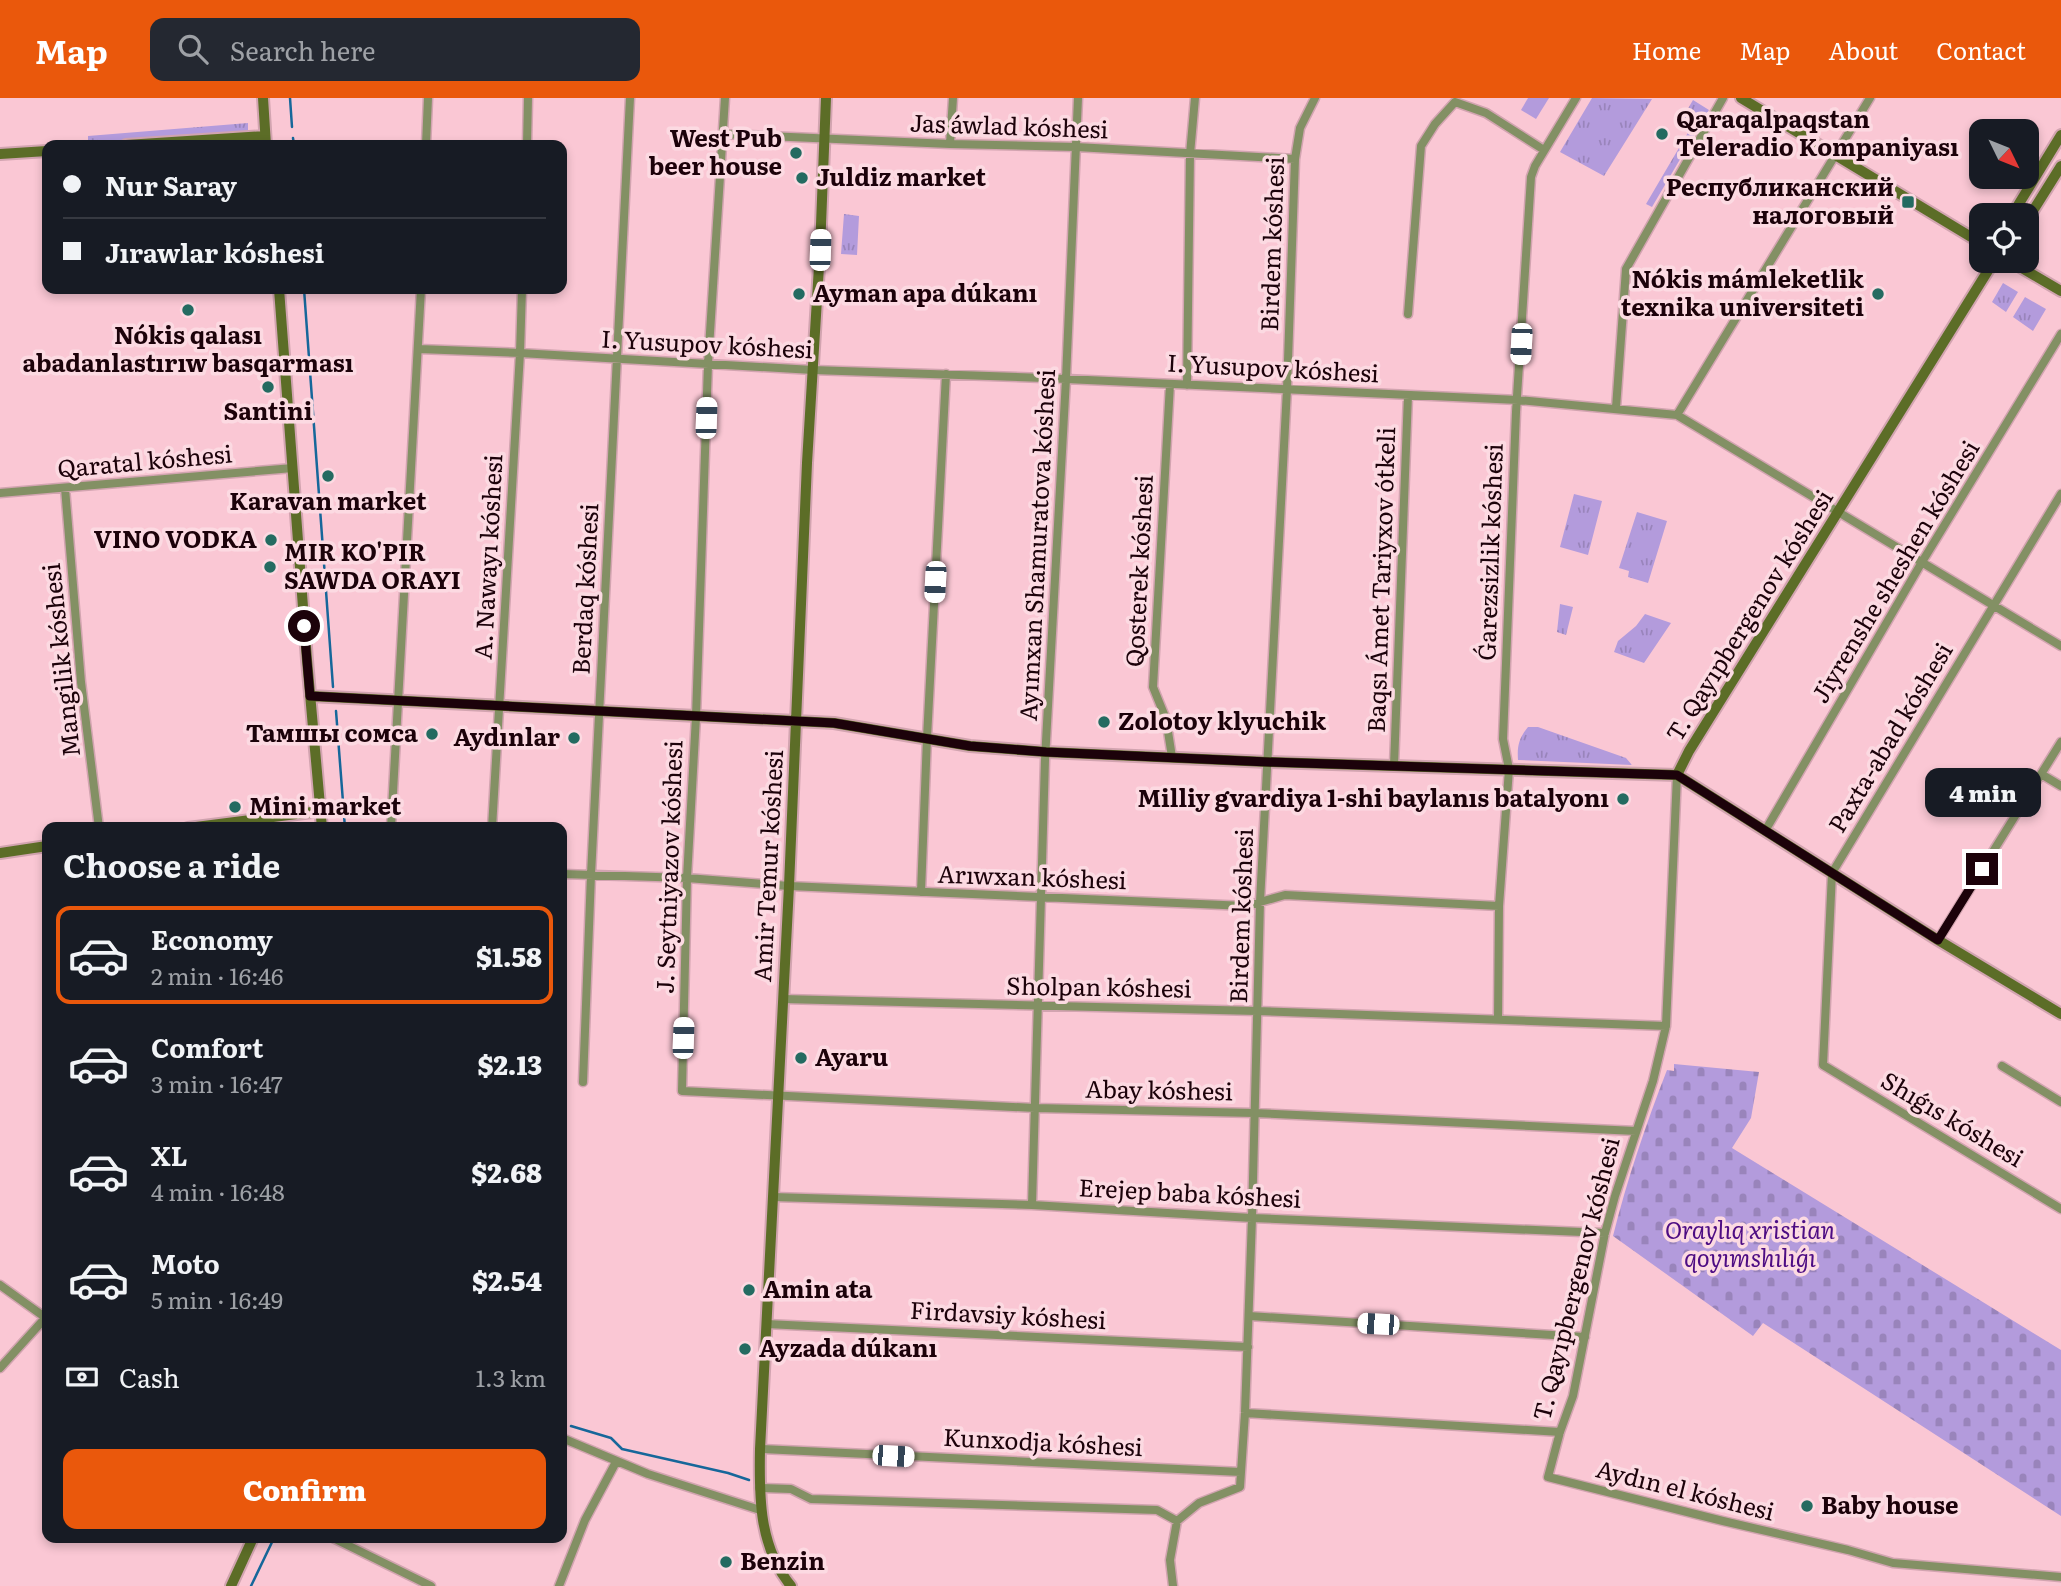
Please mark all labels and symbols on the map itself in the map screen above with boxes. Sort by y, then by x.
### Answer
place label: Qaraqalpaqstan Teleradio Kompaniyası [1676,100,1959,163]
street label: Jas áwlad kóshesi [909,104,1109,145]
place label: West Pub beer house [649,119,782,182]
north arrow [1969,119,2039,189]
marker: Qaraqalpaqstan Teleradio Kompaniyası [1654,126,1670,142]
marker: West Pub beer house [788,145,804,161]
street label: Birdem kóshesi [1250,156,1291,332]
place label: Juldiz market [816,158,987,193]
place label: Республиканский налоговый [1666,168,1894,231]
marker: Juldiz market [794,170,810,186]
marker: Республиканский налоговый [1900,194,1916,210]
car [809,229,832,271]
place label: Nókis mámleketlik texnika universiteti [1621,260,1865,323]
place label: Ayman apa dúkanı [813,274,1038,309]
marker: Ayman apa dúkanı [791,286,807,302]
marker: Nókis mámleketlik texnika universiteti [1870,286,1886,302]
marker: Nókis qalası abadanlastırıw basqarması [180,302,196,318]
place label: Nókis qalası abadanlastırıw basqarması [23,316,354,379]
street label: I. Yusupov kóshesi [600,319,814,366]
car [1510,322,1533,366]
street label: I. Yusupov kóshesi [1166,343,1380,390]
street label: Ayımxan Shamuratova kóshesi [1009,368,1062,722]
marker: Santini [260,379,276,395]
place label: Santini [224,392,313,427]
car [695,397,718,439]
street label: Baqsı Ámet Tariyxov ótkeli [1357,426,1402,734]
street label: Jiyrenshe sheshen kóshesi [1801,433,1986,709]
street label: Qaratal kóshesi [56,434,234,485]
street label: Ǵarezsizlik kóshesi [1467,443,1510,661]
street label: A. Nawayı kóshesi [464,453,509,660]
marker: Karavan market [320,468,336,484]
street label: Qosterek kóshesi [1115,474,1160,668]
place label: Karavan market [229,482,427,517]
street label: T. Qayıpbergenov kóshesi [1656,482,1840,747]
street label: Berdaq kóshesi [562,502,605,675]
place label: VINO VODKA [94,520,257,555]
marker: VINO VODKA [263,532,279,548]
place label: MIR KO'PIR SAWDA ORAYI [284,533,461,596]
marker: MIR KO'PIR SAWDA ORAYI [262,559,278,575]
car [924,560,947,604]
street label: Mangilik kóshesi [32,562,87,759]
route start [288,610,320,642]
street label: Paxta-abad kóshesi [1818,635,1960,838]
place label: Zolotoy klyuchik [1118,702,1327,737]
place label: Тамшы сомса [246,714,418,749]
marker: Zolotoy klyuchik [1096,714,1112,730]
place label: Aydınlar [453,718,560,753]
marker: Тамшы сомса [424,726,440,742]
marker: Aydınlar [566,730,582,746]
street label: J. Seytniyazov kóshesi [646,740,689,994]
street label: Amir Temur kóshesi [743,749,790,983]
callout: 4 min [1924,768,2040,816]
place label: Milliy gvardiya 1-shi baylanıs batalyonı [1138,779,1609,814]
place label: Mini market [249,787,402,822]
marker: Milliy gvardiya 1-shi baylanıs batalyonı [1615,791,1631,807]
marker: Mini market [227,799,243,815]
street label: Birdem kóshesi [1219,828,1260,1004]
route end [1966,853,1998,885]
street label: Arıwxan kóshesi [937,855,1127,896]
street label: Sholpan kóshesi [1006,966,1192,1005]
car [672,1017,695,1059]
place label: Ayaru [815,1038,888,1073]
marker: Ayaru [793,1050,809,1066]
street label: Shıǵıs kóshesi [1875,1061,2031,1174]
street label: Abay kóshesi [1085,1070,1233,1107]
street label: T. Qayıpbergenov kóshesi [1522,1133,1627,1424]
street label: Erejep baba kóshesi [1078,1168,1302,1215]
park label: Oraylıq xristian qoyımshılıǵı [1665,1211,1835,1274]
place label: Amin ata [763,1270,873,1305]
marker: Amin ata [741,1282,757,1298]
street label: Firdavsiy kóshesi [909,1291,1107,1336]
car [1357,1312,1400,1336]
place label: Ayzada dúkanı [759,1329,938,1364]
marker: Ayzada dúkanı [737,1341,753,1357]
street label: Kunxodja kóshesi [942,1418,1144,1463]
car [872,1444,915,1468]
street label: Aydın el kóshesi [1593,1450,1778,1528]
place label: Baby house [1821,1486,1959,1521]
marker: Baby house [1799,1498,1815,1514]
place label: Benzin [740,1542,825,1577]
marker: Benzin [718,1554,734,1570]

